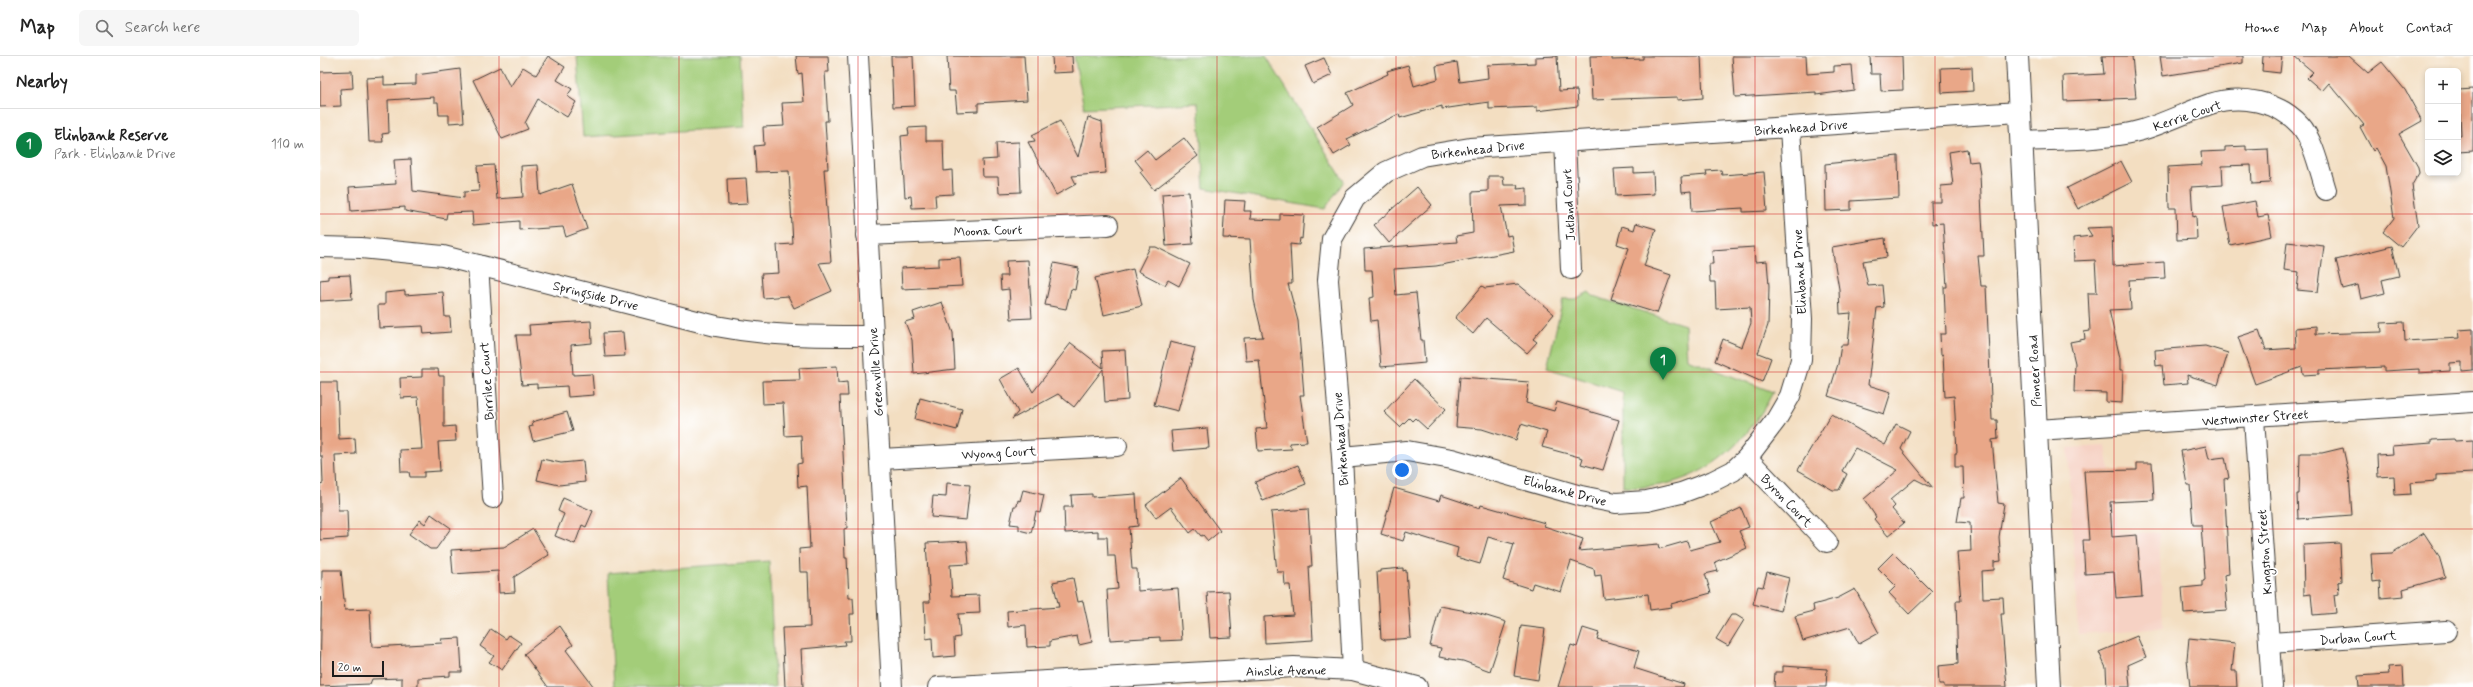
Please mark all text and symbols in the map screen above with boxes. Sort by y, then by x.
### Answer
search box [79,10,359,46]
text: Map [20,15,55,40]
icon: search [93,17,115,39]
text: Search here [125,18,200,38]
text: Home [2245,19,2279,37]
text: Map [2301,19,2327,37]
text: About [2349,19,2384,37]
text: Contact [2406,19,2453,37]
map controls [2425,68,2461,176]
button: + [2425,68,2461,104]
text: Nearby [16,71,68,93]
street label: Kerrie Court [2151,97,2224,136]
button: − [2425,104,2461,140]
street label: Birkenhead Drive [1754,117,1849,140]
text: Elinbank Reserve [54,126,168,146]
text: 1 [26,136,32,153]
text: 110 m [271,136,304,153]
street label: Birkenhead Drive [1431,137,1526,164]
button: layers [2425,140,2461,176]
text: Park · Elinbank Drive [54,146,176,163]
street label: Jutland Court [1559,168,1580,241]
street label: Moona Court [953,222,1023,241]
street label: Elinbank Drive [1790,229,1811,315]
street label: Springside Drive [551,278,640,317]
street label: Greenville Drive [865,327,888,417]
street label: Pioneer Road [2025,335,2046,407]
street label: Birrilee Court [476,341,499,421]
pin: 1 [1650,347,1676,380]
street label: Birkenhead Drive [1330,391,1353,486]
street label: Westminster Street [2201,406,2309,431]
street label: Wyong Court [961,443,1037,464]
your location [1392,460,1412,480]
street label: Byron Court [1756,471,1816,531]
street label: Elinbank Drive [1521,472,1608,511]
street label: Kingston Street [2254,509,2278,595]
street label: Durban Court [2319,627,2397,650]
scale bar [332,659,384,678]
text: 20 m [338,661,361,675]
street label: Ainslie Avenue [1246,662,1327,681]

